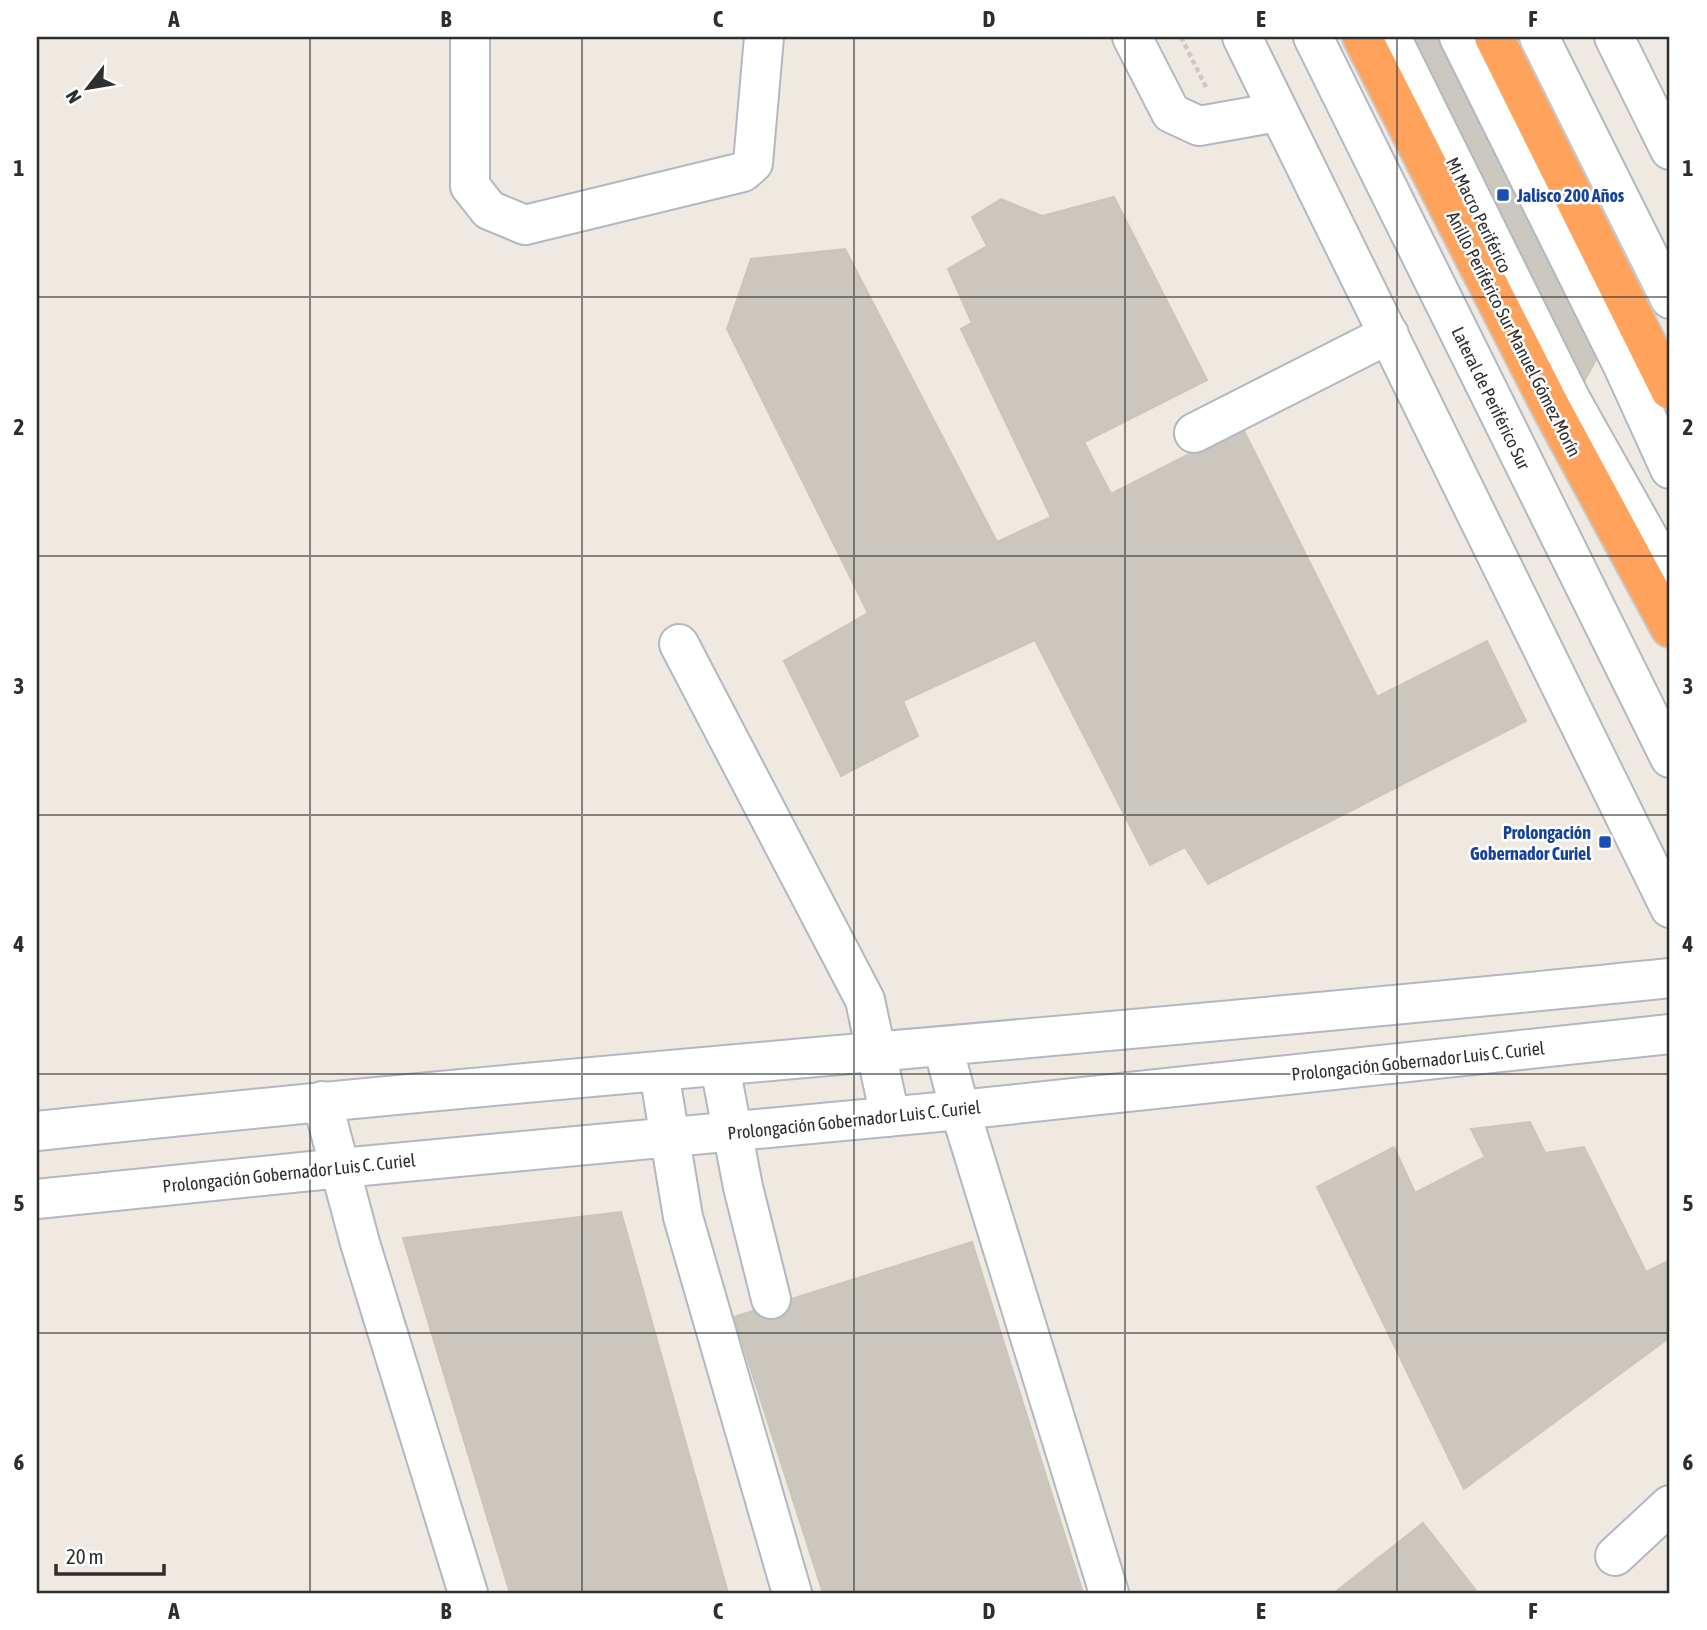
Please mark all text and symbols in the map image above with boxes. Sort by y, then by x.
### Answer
text: A [167,6,180,32]
text: B [441,6,452,32]
text: C [713,6,724,32]
text: D [983,6,996,32]
text: E [1256,6,1266,32]
text: F [1528,6,1538,32]
north arrow [52,52,122,122]
text: N [61,86,86,107]
street label: Mi Macro Periférico [1442,154,1516,276]
text: 1 [14,155,25,181]
text: 1 [1683,155,1694,181]
place label: Jalisco 200 Años [1516,185,1625,206]
marker: Jalisco 200 Años [1495,187,1511,203]
street label: Anillo Periférico Sur Manuel Gómez Morín [1443,208,1585,460]
street label: Lateral de Periférico Sur [1447,323,1535,473]
text: 2 [14,414,24,440]
text: 2 [1683,414,1693,440]
text: 3 [14,673,24,699]
text: 3 [1683,673,1693,699]
place label: Prolongación Gobernador Curiel [1470,822,1591,864]
marker: Prolongación Gobernador Curiel [1597,834,1613,850]
text: 4 [13,931,25,957]
text: 4 [1682,931,1694,957]
street label: Prolongación Gobernador Luis C. Curiel [1291,1037,1546,1085]
street label: Prolongación Gobernador Luis C. Curiel [727,1096,982,1144]
street label: Prolongación Gobernador Luis C. Curiel [162,1149,417,1197]
text: 5 [14,1190,25,1216]
text: 5 [1683,1190,1694,1216]
text: 6 [14,1449,25,1475]
text: 6 [1683,1449,1694,1475]
scale bar [56,1532,164,1576]
text: 20 m [66,1544,104,1568]
text: A [167,1598,180,1624]
text: B [441,1598,452,1624]
text: C [713,1598,724,1624]
text: D [983,1598,996,1624]
text: E [1256,1598,1266,1624]
text: F [1528,1598,1538,1624]

